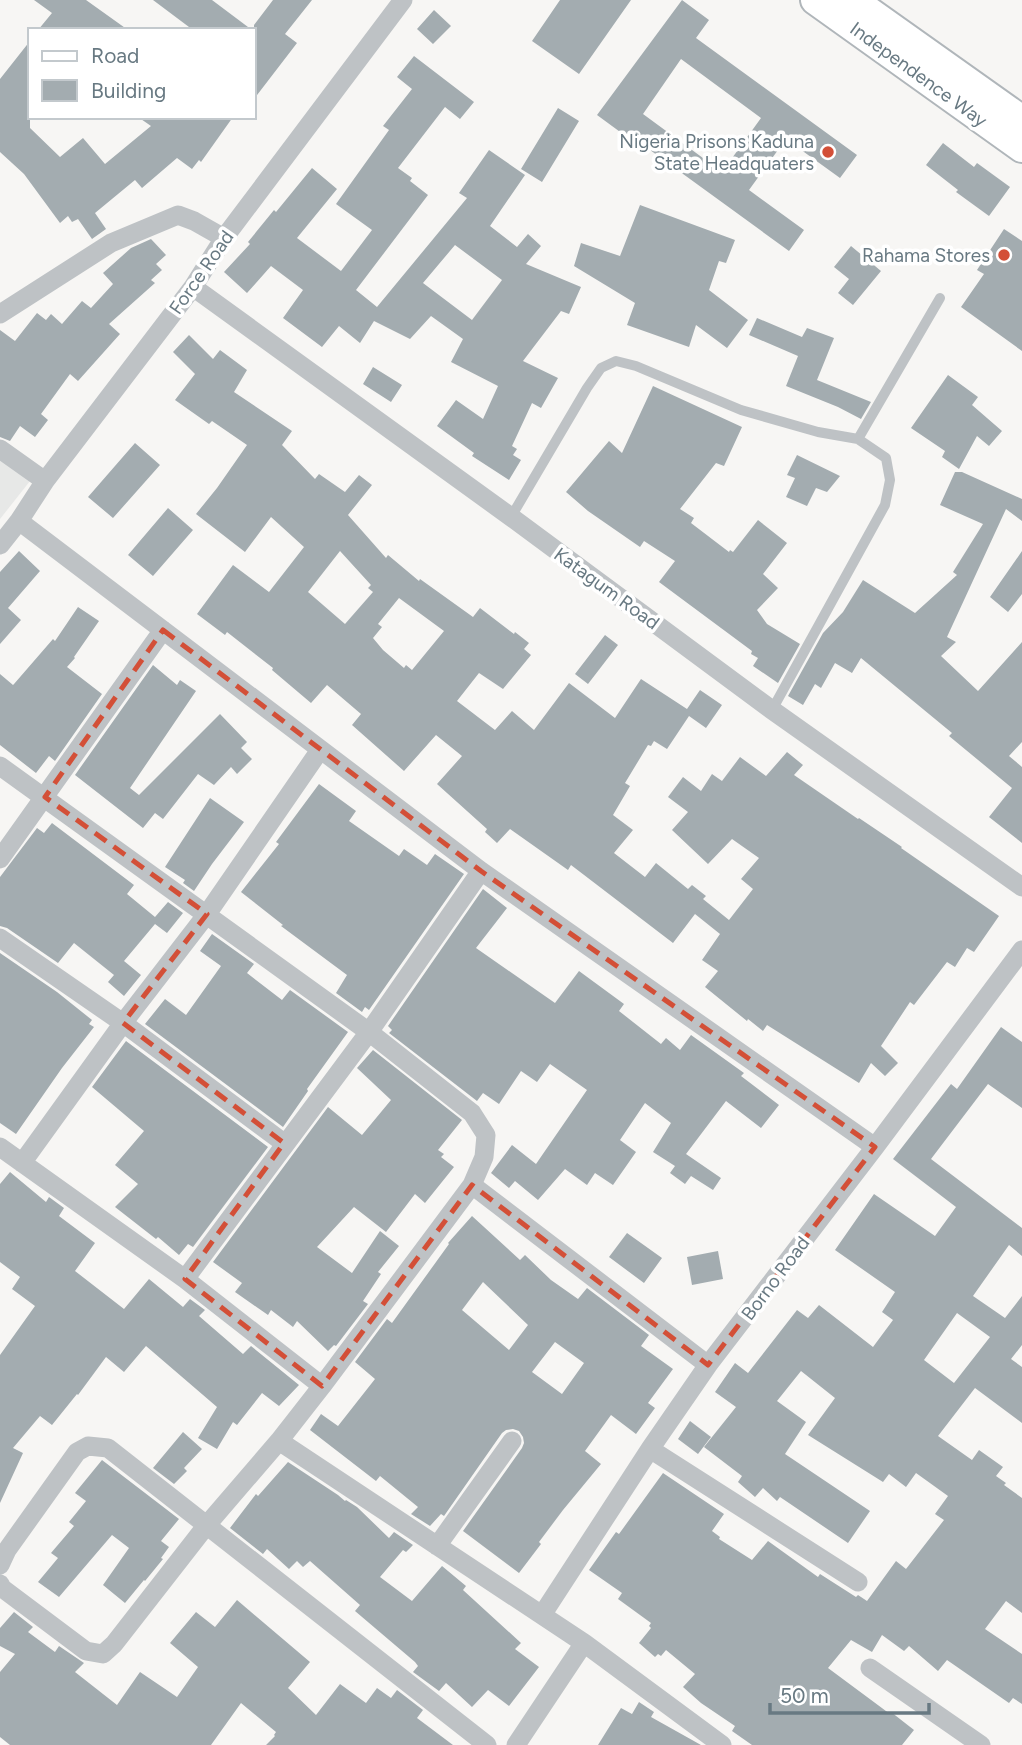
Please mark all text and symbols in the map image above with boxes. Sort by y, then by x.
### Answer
street label: Independence Way [846,17,992,132]
legend [28,28,256,119]
text: Road [91,43,139,68]
text: Building [91,78,166,103]
place label: Nigeria Prisons Kaduna State Headquaters [619,130,814,175]
marker: Nigeria Prisons Kaduna State Headquaters [820,144,836,160]
street label: Force Road [164,226,239,319]
place label: Rahama Stores [862,244,990,267]
marker: Rahama Stores [996,247,1012,263]
street label: Katagum Road [550,543,664,634]
street label: Borno Road [736,1232,814,1325]
scale bar [770,1672,929,1716]
text: 50 m [780,1683,829,1708]

